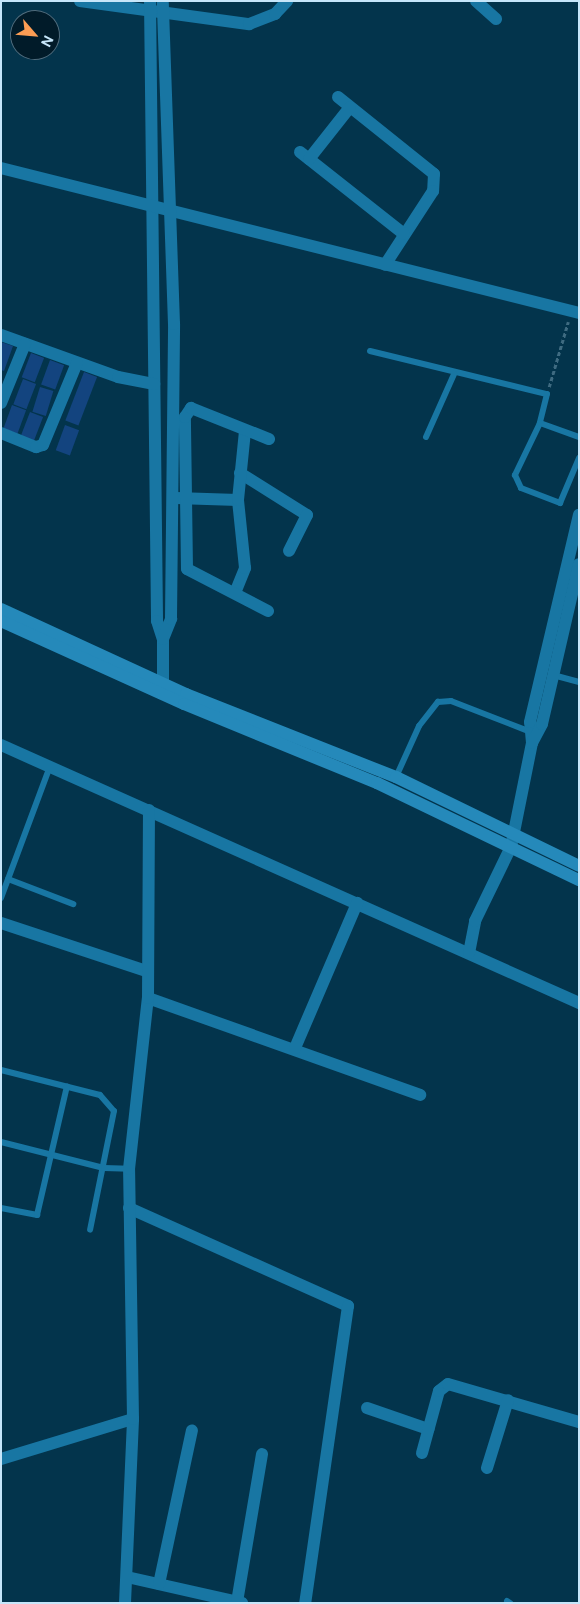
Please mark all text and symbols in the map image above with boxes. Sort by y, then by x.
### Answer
north arrow [10,10,60,60]
text: N [37,33,58,50]

